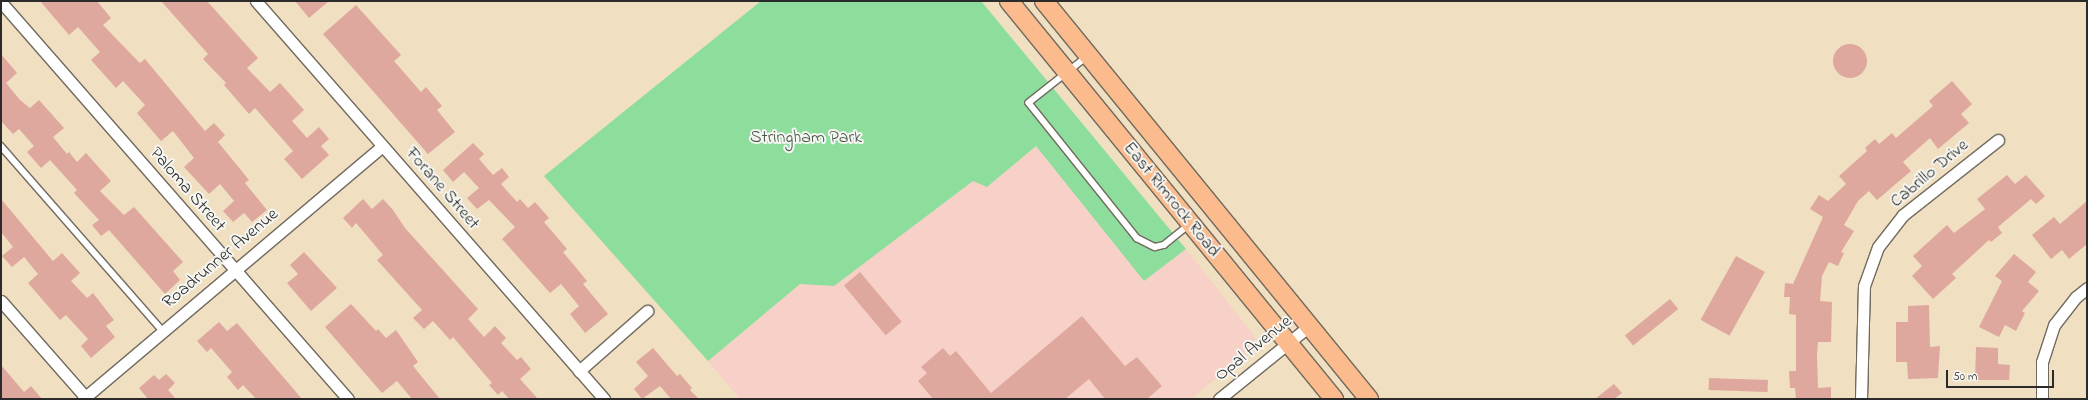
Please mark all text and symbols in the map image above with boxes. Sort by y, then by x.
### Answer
park label: Stringham Park [750,127,862,149]
street label: Cabrillo Drive [1887,135,1973,213]
street label: East Rimrock Road [1118,138,1224,262]
street label: Paloma Street [144,143,230,237]
street label: Forane Street [401,144,483,234]
street label: Roadrunner Avenue [159,204,283,314]
street label: Opal Avenue [1211,311,1297,387]
scale bar [1948,362,2056,388]
text: 50 m [1953,368,1977,386]

